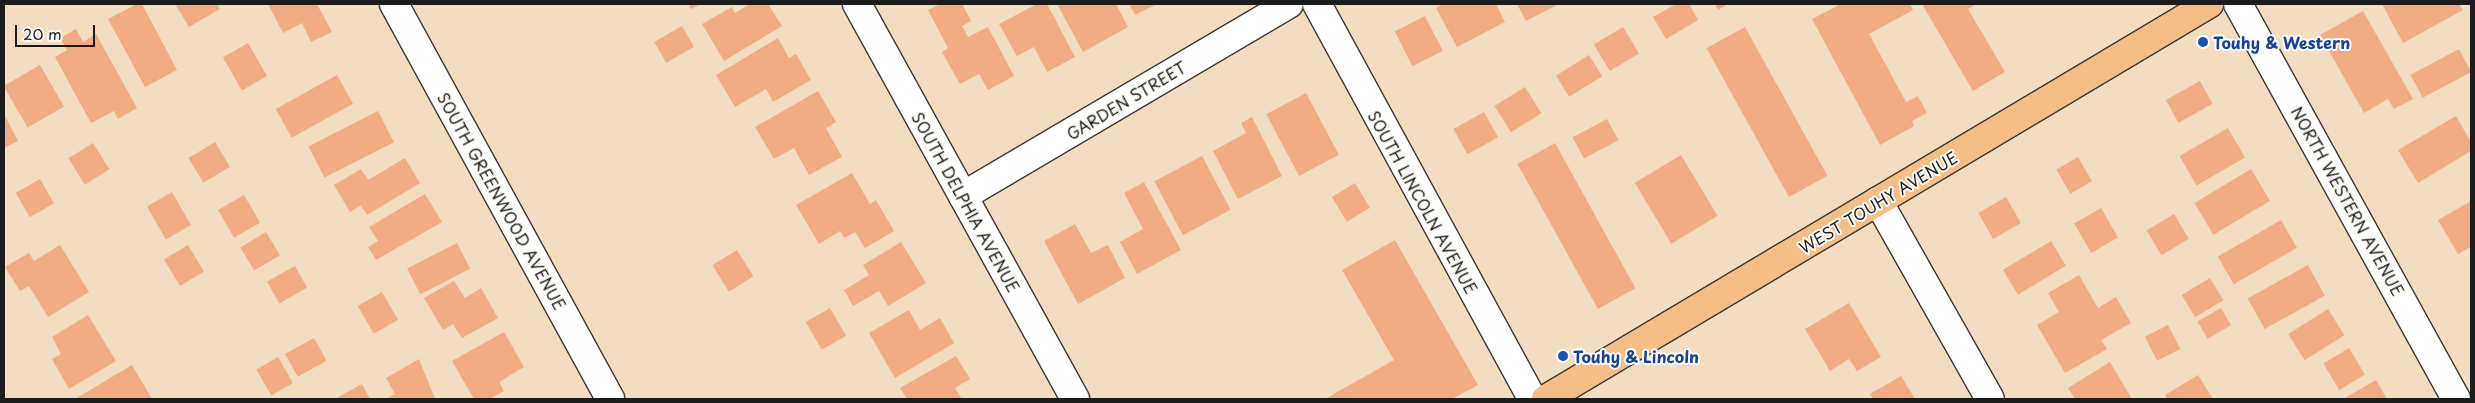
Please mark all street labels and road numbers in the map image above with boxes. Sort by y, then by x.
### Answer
street label: GARDEN STREET [1062,56,1190,144]
street label: SOUTH GREENWOOD AVENUE [434,89,570,313]
street label: NORTH WESTERN AVENUE [2287,101,2409,301]
street label: SOUTH LINCOLN AVENUE [1364,107,1482,297]
street label: SOUTH DELPHIA AVENUE [908,108,1024,296]
street label: WEST TOUHY AVENUE [1795,147,1961,257]

